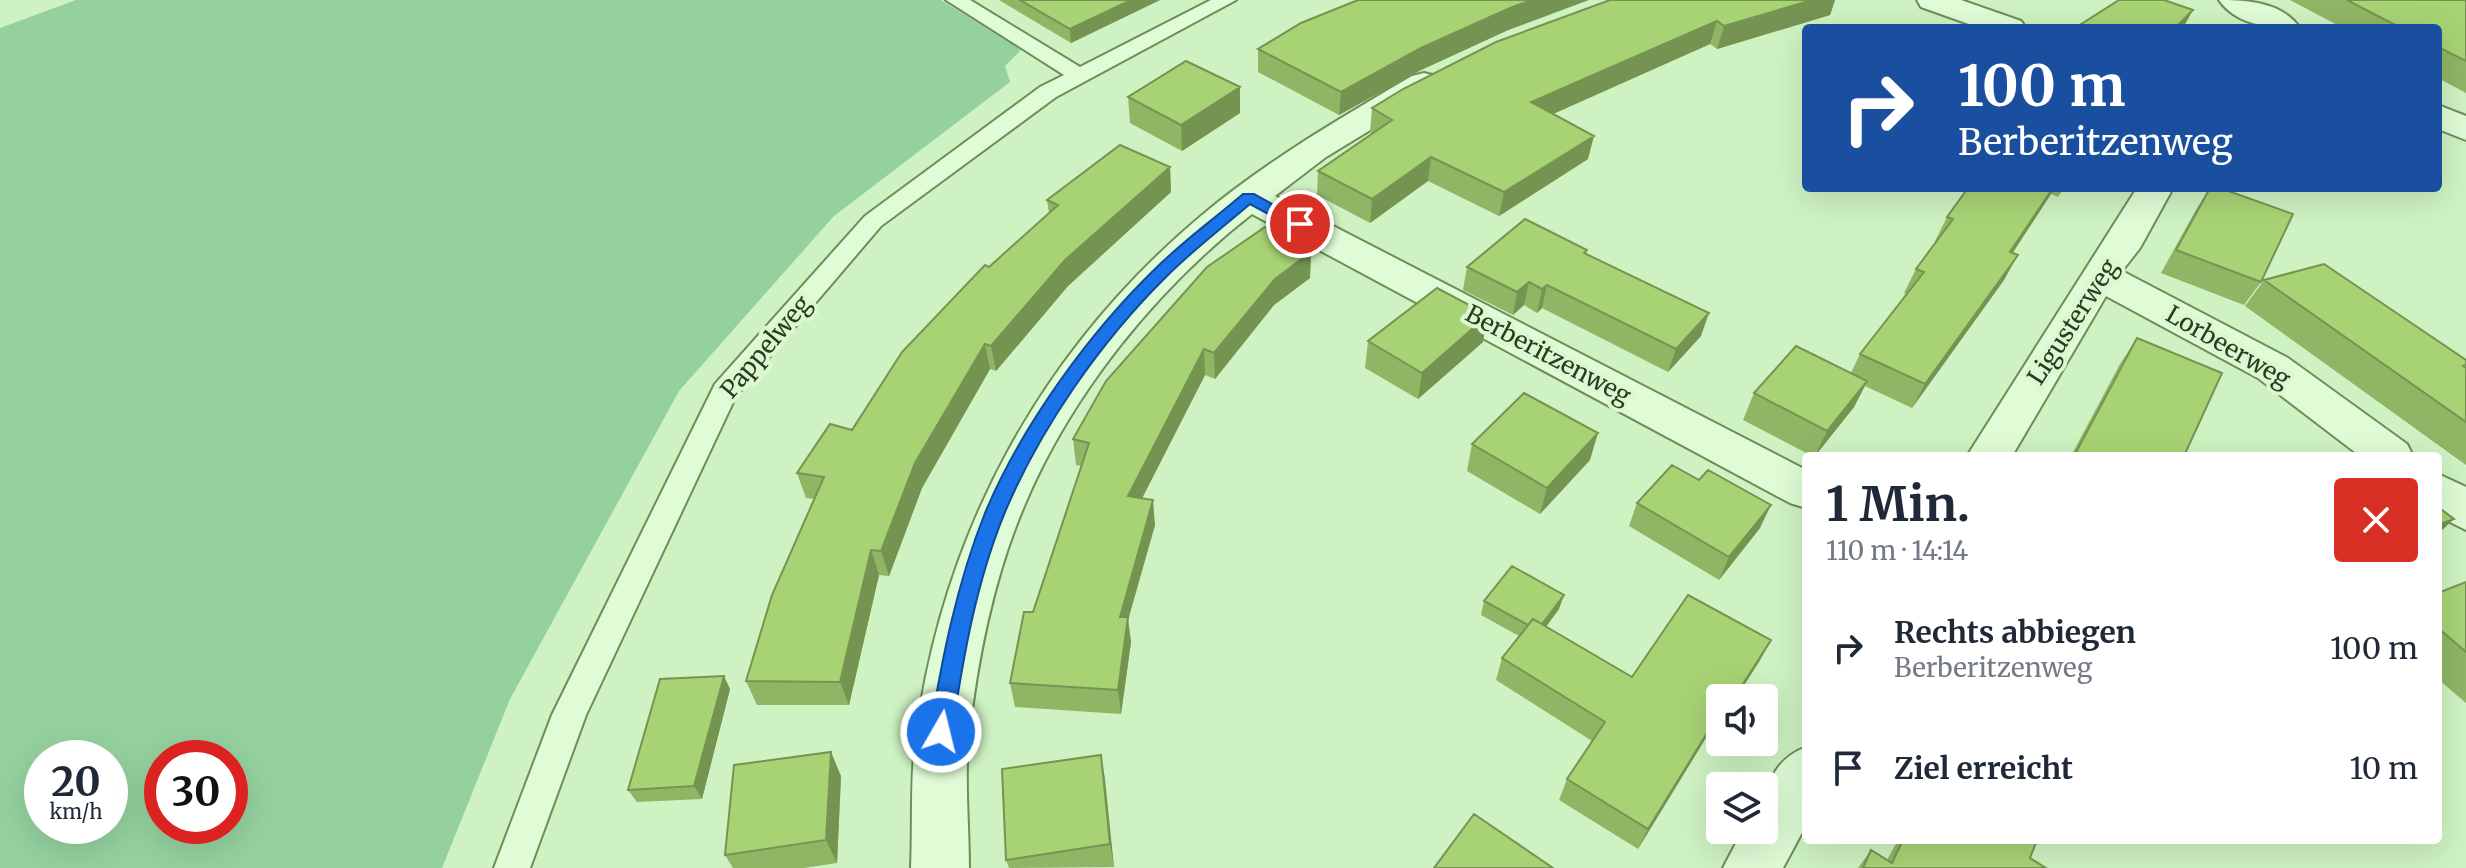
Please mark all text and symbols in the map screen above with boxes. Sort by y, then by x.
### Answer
text: 100 m [1958,51,2126,121]
icon: right [1826,56,1930,160]
text: Berberitzenweg [1958,120,2233,165]
pin [1266,190,1334,258]
icon: arrive [1278,202,1322,246]
street label: Ligusterweg [2020,253,2125,390]
street label: Pappelweg [714,289,818,404]
street label: Berberitzenweg [1460,298,1637,411]
street label: Lorbeerweg [2160,298,2296,395]
text: 1 Min. [1826,474,1970,534]
button: close [2334,478,2418,562]
text: 110 m · 14:14 [1826,534,1968,567]
text: Rechts abbiegen [1894,613,2136,651]
icon: right [1826,626,1870,670]
text: 100 m [2330,629,2418,667]
text: Berberitzenweg [1894,651,2092,684]
map controls [1706,684,1778,844]
button: sound [1706,684,1778,756]
position arrow [899,690,983,774]
speed limit sign: 30 [144,740,248,844]
icon: arrive [1826,746,1870,790]
text: Ziel erreicht [1894,749,2073,787]
text: 10 m [2350,749,2418,787]
text: 20 [51,757,101,807]
button: layers [1706,772,1778,844]
text: km/h [50,799,102,824]

